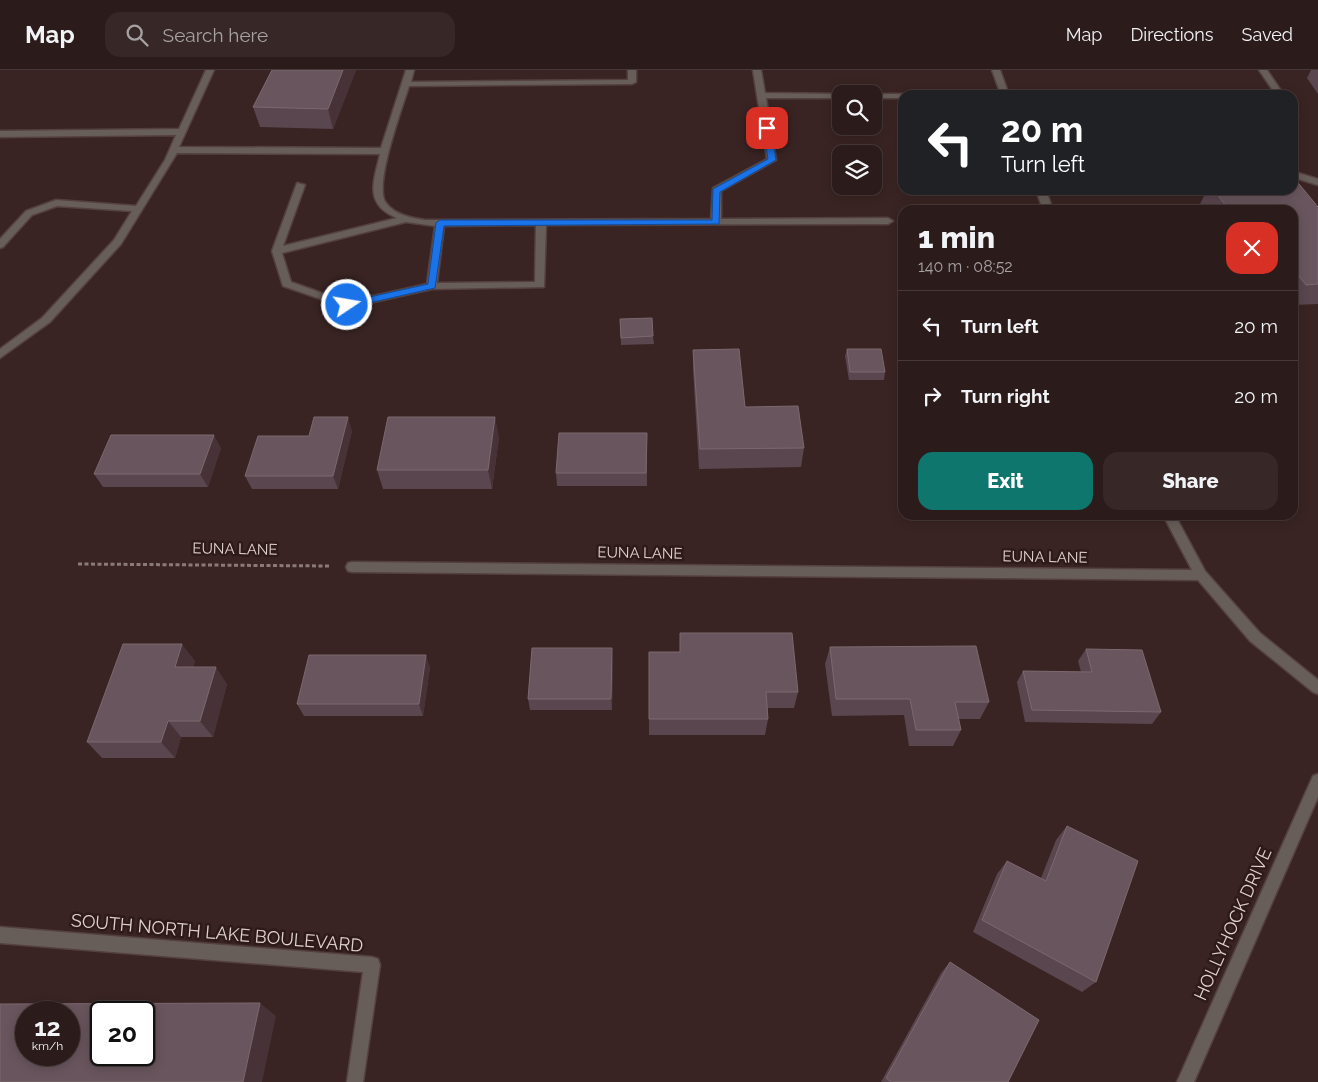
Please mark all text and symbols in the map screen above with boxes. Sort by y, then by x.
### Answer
search box [105,12,455,57]
text: Map [25,20,75,49]
icon: search [123,21,151,49]
text: Search here [163,24,268,46]
text: Map [1066,24,1102,45]
text: Directions [1130,24,1214,45]
text: Saved [1242,24,1293,45]
map controls [832,85,882,195]
button: search [832,85,882,135]
pin [746,107,788,149]
text: 20 m [1001,109,1083,150]
icon: left [918,110,983,175]
icon: arrive [753,114,781,142]
button: layers [832,145,882,195]
text: Turn left [1001,151,1085,177]
text: 1 min [918,220,995,255]
button: close [1226,222,1278,274]
text: 140 m · 08:52 [918,257,1013,276]
position arrow [320,278,372,330]
icon: left [918,312,946,340]
text: Turn left [961,315,1038,337]
text: 20 m [1234,315,1278,337]
icon: right [918,382,946,410]
text: Turn right [961,385,1050,407]
text: 20 m [1234,385,1278,407]
button: Exit [918,452,1093,510]
button: Share [1103,452,1278,510]
street label: EUNA LANE [192,539,278,559]
street label: EUNA LANE [597,543,683,563]
street label: EUNA LANE [1002,547,1088,567]
street label: HOLLYHOCK DRIVE [1189,844,1276,1003]
street label: SOUTH NORTH LAKE BOULEVARD [70,909,364,956]
speed limit sign: 20 [90,1001,155,1066]
text: 12 [34,1012,61,1042]
text: km/h [32,1039,63,1053]

